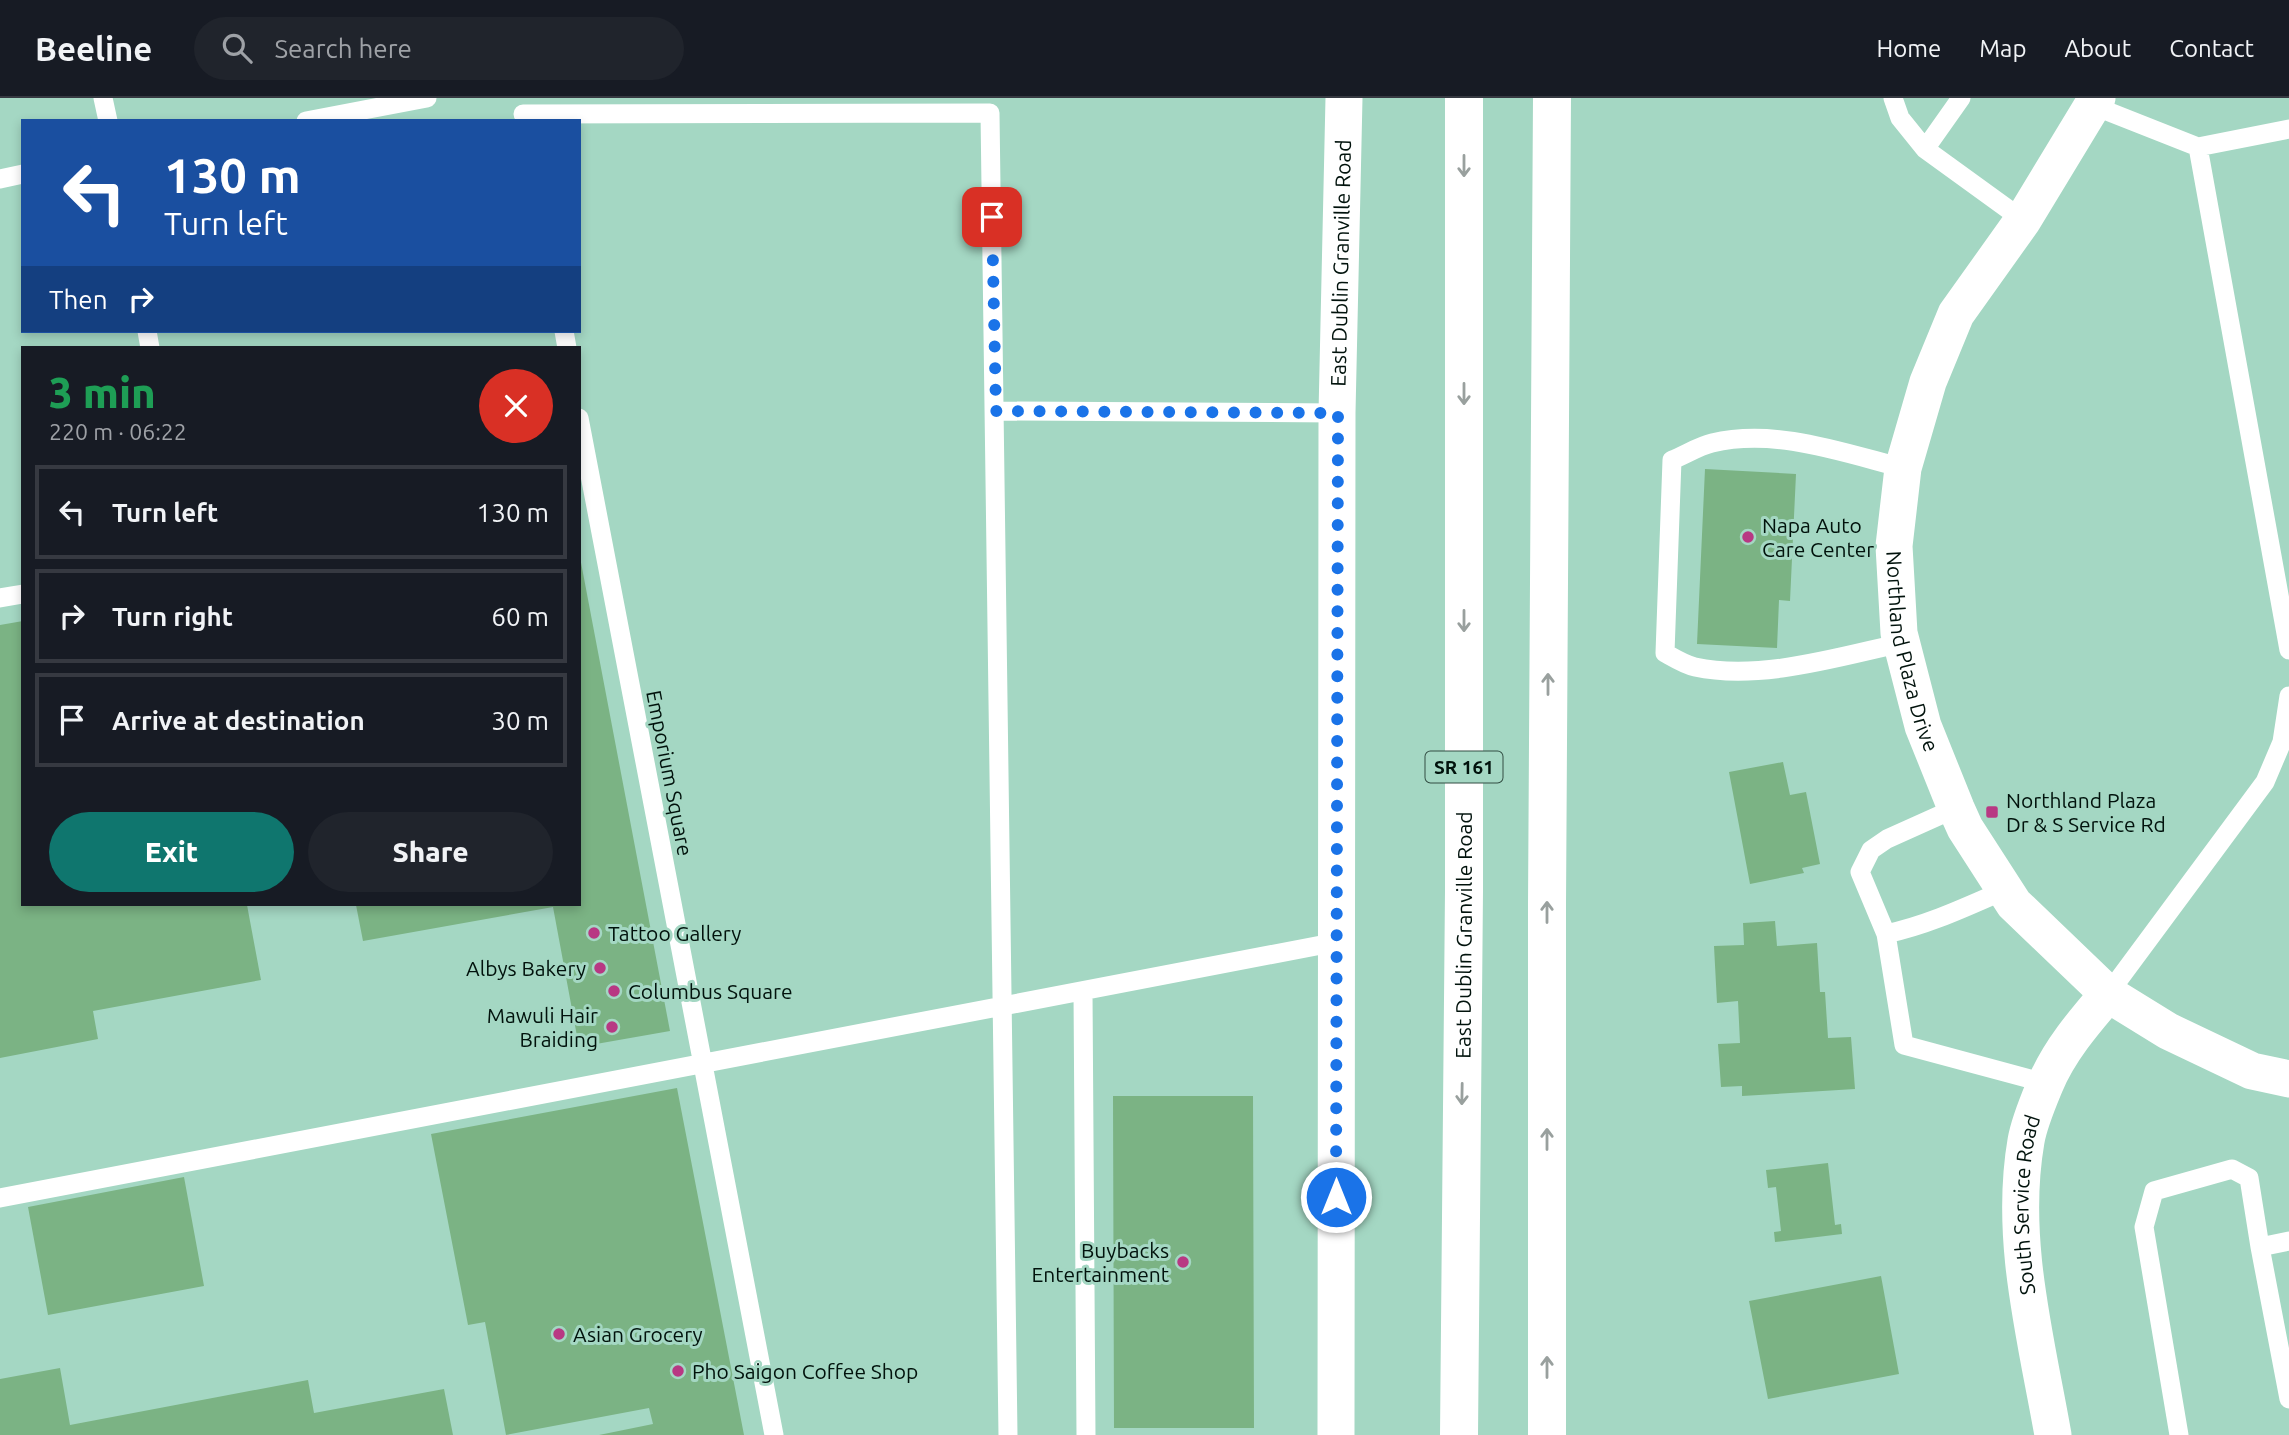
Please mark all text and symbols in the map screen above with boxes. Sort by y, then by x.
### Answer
search box [194,17,684,80]
icon: search [218,29,256,67]
text: Beeline [35,30,152,67]
text: Search here [274,34,412,63]
text: Home [1876,35,1941,62]
text: Map [1979,35,2026,62]
text: About [2064,35,2131,62]
text: Contact [2169,35,2254,62]
street label: East Dublin Granville Road [1326,139,1355,387]
icon: left [49,147,140,238]
text: 130 m [164,147,301,202]
one-way arrow [1457,154,1471,177]
pin [962,187,1022,247]
icon: arrive [973,198,1011,236]
text: Turn left [164,205,288,241]
icon: right [122,280,160,318]
text: Then [49,285,108,314]
text: 3 min [49,369,156,416]
button: close [479,369,553,443]
one-way arrow [1457,382,1471,405]
text: 220 m · 06:22 [49,419,187,444]
icon: left [53,493,91,531]
text: Turn left [112,498,218,527]
text: 130 m [477,498,549,527]
place label: Napa Auto Care Center [1762,513,1874,561]
marker: Napa Auto Care Center [1740,529,1756,545]
street label: Northland Plaza Drive [1882,550,1944,755]
icon: right [53,597,91,635]
text: Turn right [112,602,233,631]
text: 60 m [491,602,549,631]
one-way arrow [1457,609,1471,632]
one-way arrow [1541,673,1555,696]
street label: Emporium Square [642,688,698,858]
icon: arrive [53,701,91,739]
text: Arrive at destination [112,706,365,735]
text: 30 m [491,706,549,735]
road number: SR 161 [1426,752,1502,782]
place label: Northland Plaza Dr & S Service Rd [2006,788,2166,836]
marker: Northland Plaza Dr & S Service Rd [1984,804,2000,820]
street label: East Dublin Granville Road [1450,811,1476,1059]
button: Exit [49,812,294,892]
button: Share [308,812,553,892]
one-way arrow [1540,901,1554,924]
place label: Tattoo Gallery [608,921,741,945]
marker: Tattoo Gallery [586,925,602,941]
place label: Albys Bakery [466,956,586,980]
marker: Albys Bakery [592,960,608,976]
place label: Columbus Square [628,979,793,1003]
marker: Columbus Square [606,983,622,999]
place label: Mawuli Hair Braiding [487,1003,598,1051]
marker: Mawuli Hair Braiding [604,1019,620,1035]
one-way arrow [1455,1082,1469,1105]
street label: South Service Road [2009,1112,2044,1297]
one-way arrow [1540,1128,1554,1151]
position arrow [1299,1160,1373,1234]
place label: Buybacks Entertainment [1031,1238,1169,1286]
marker: Buybacks Entertainment [1175,1254,1191,1270]
place label: Asian Grocery [573,1322,703,1346]
marker: Asian Grocery [551,1326,567,1342]
one-way arrow [1540,1356,1554,1379]
place label: Pho Saigon Coffee Shop [692,1359,918,1383]
marker: Pho Saigon Coffee Shop [670,1363,686,1379]

